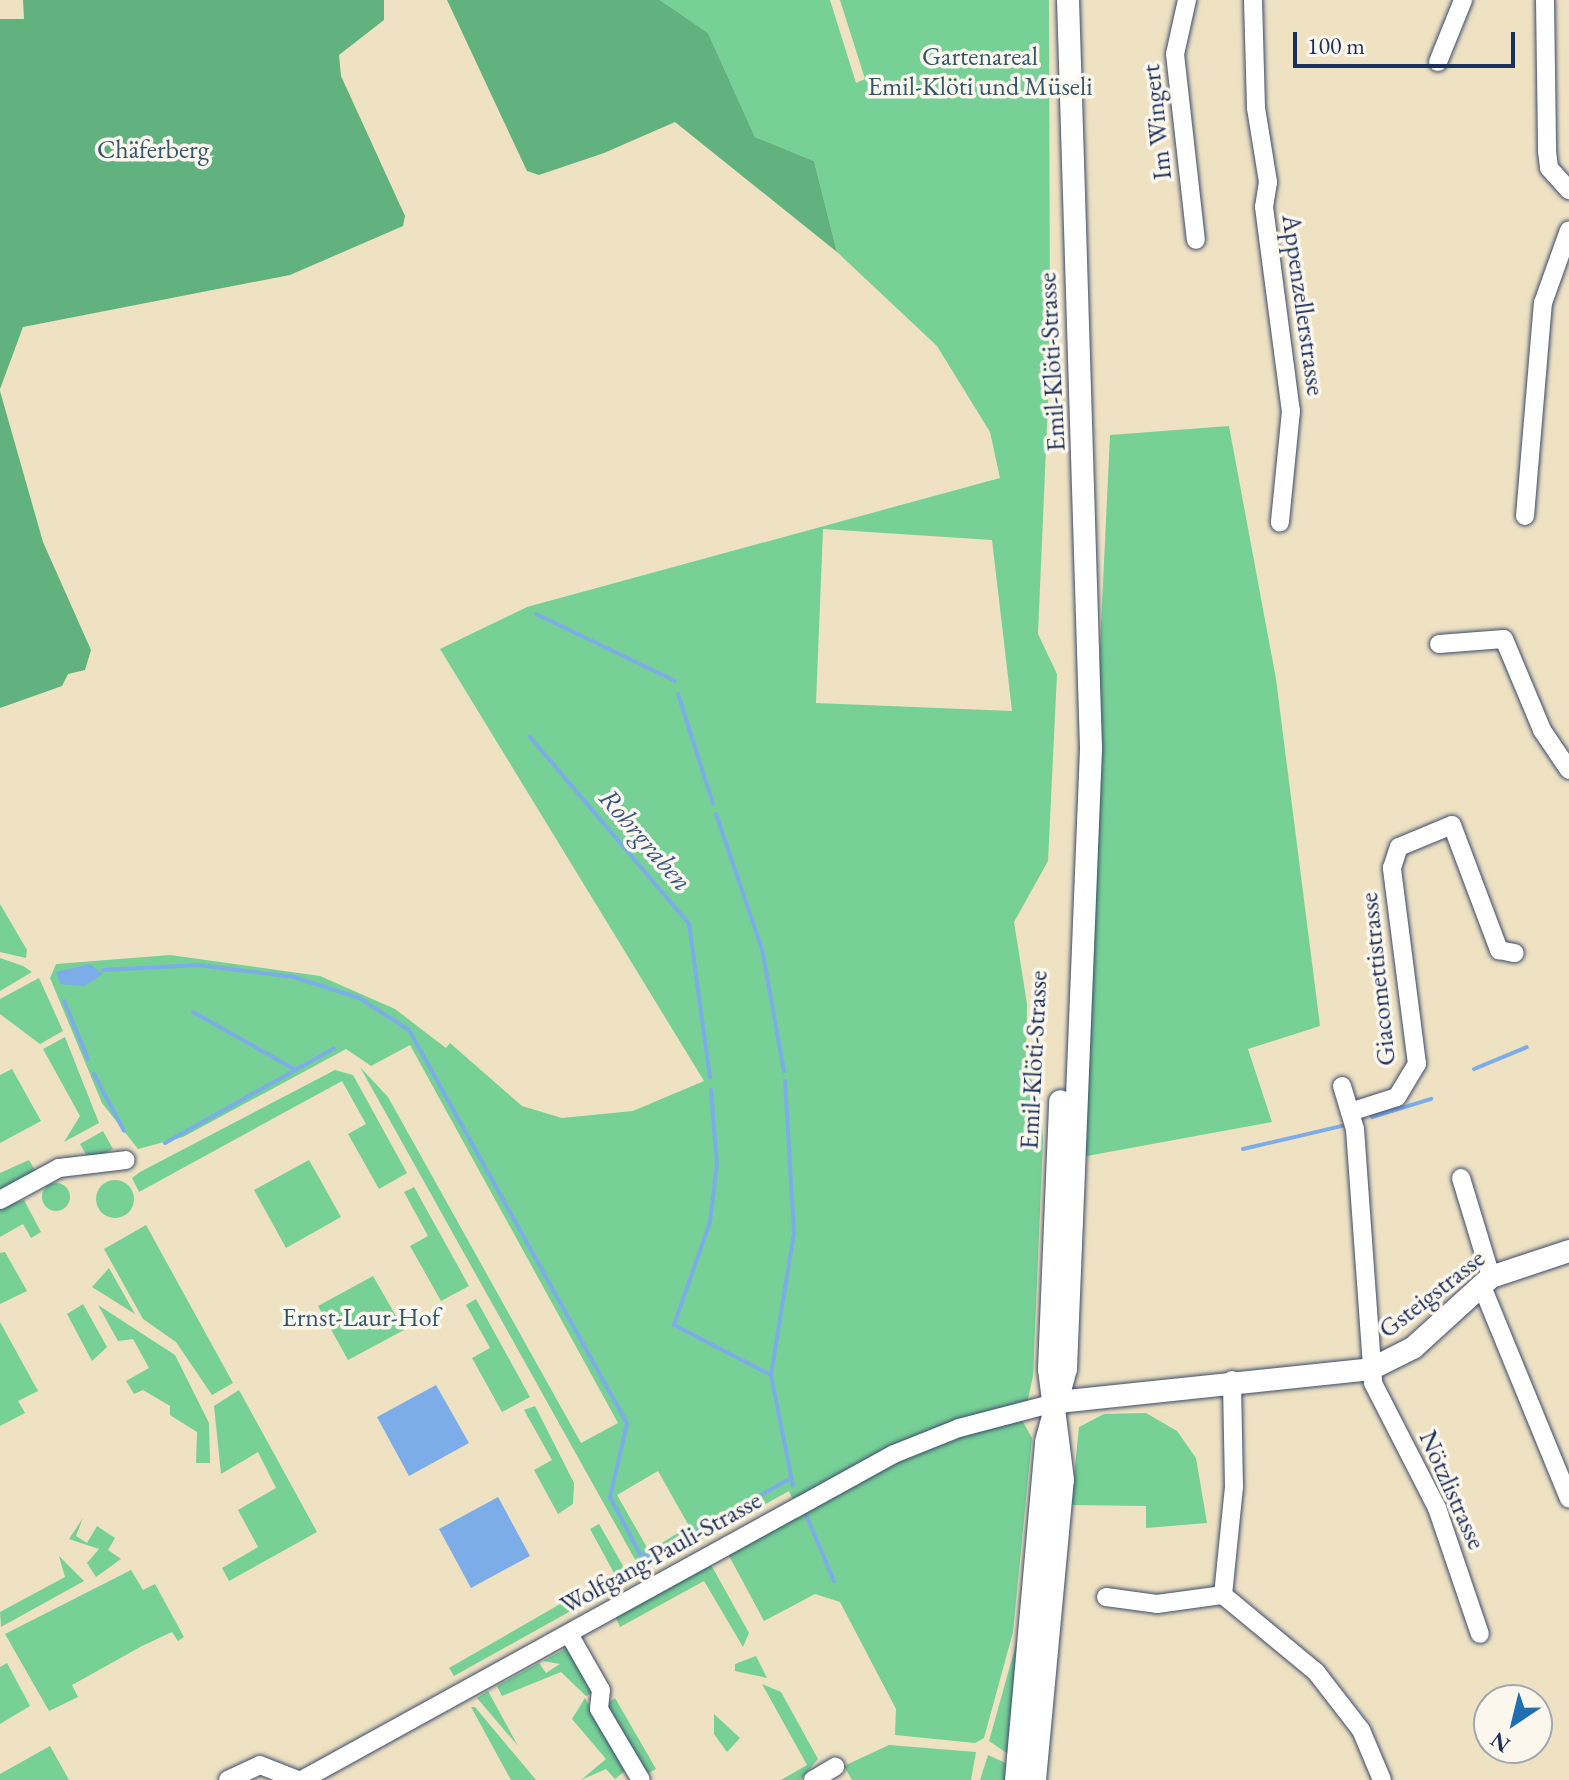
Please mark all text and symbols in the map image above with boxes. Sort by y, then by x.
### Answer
scale bar [1297,16,1519,66]
text: 100 m [1307,30,1365,61]
park label: Gartenareal Emil-Klöti und Müseli [867,41,1093,102]
street label: Im Wingert [1135,63,1179,181]
park label: Chäferberg [97,134,209,166]
street label: Appenzellerstrasse [1275,212,1331,398]
street label: Emil-Klöti-Strasse [1032,272,1072,452]
water label: Rohrgraben [592,781,700,897]
street label: Giacomettistrasse [1353,891,1403,1067]
street label: Emil-Klöti-Strasse [1014,970,1054,1150]
street label: Gsteigstrasse [1373,1243,1491,1345]
park label: Ernst-Laur-Hof [282,1302,440,1334]
street label: Nötzlistrasse [1412,1426,1492,1554]
street label: Wolfgang-Pauli-Strasse [555,1485,767,1621]
north arrow [1473,1684,1553,1764]
text: N [1484,1725,1516,1759]

